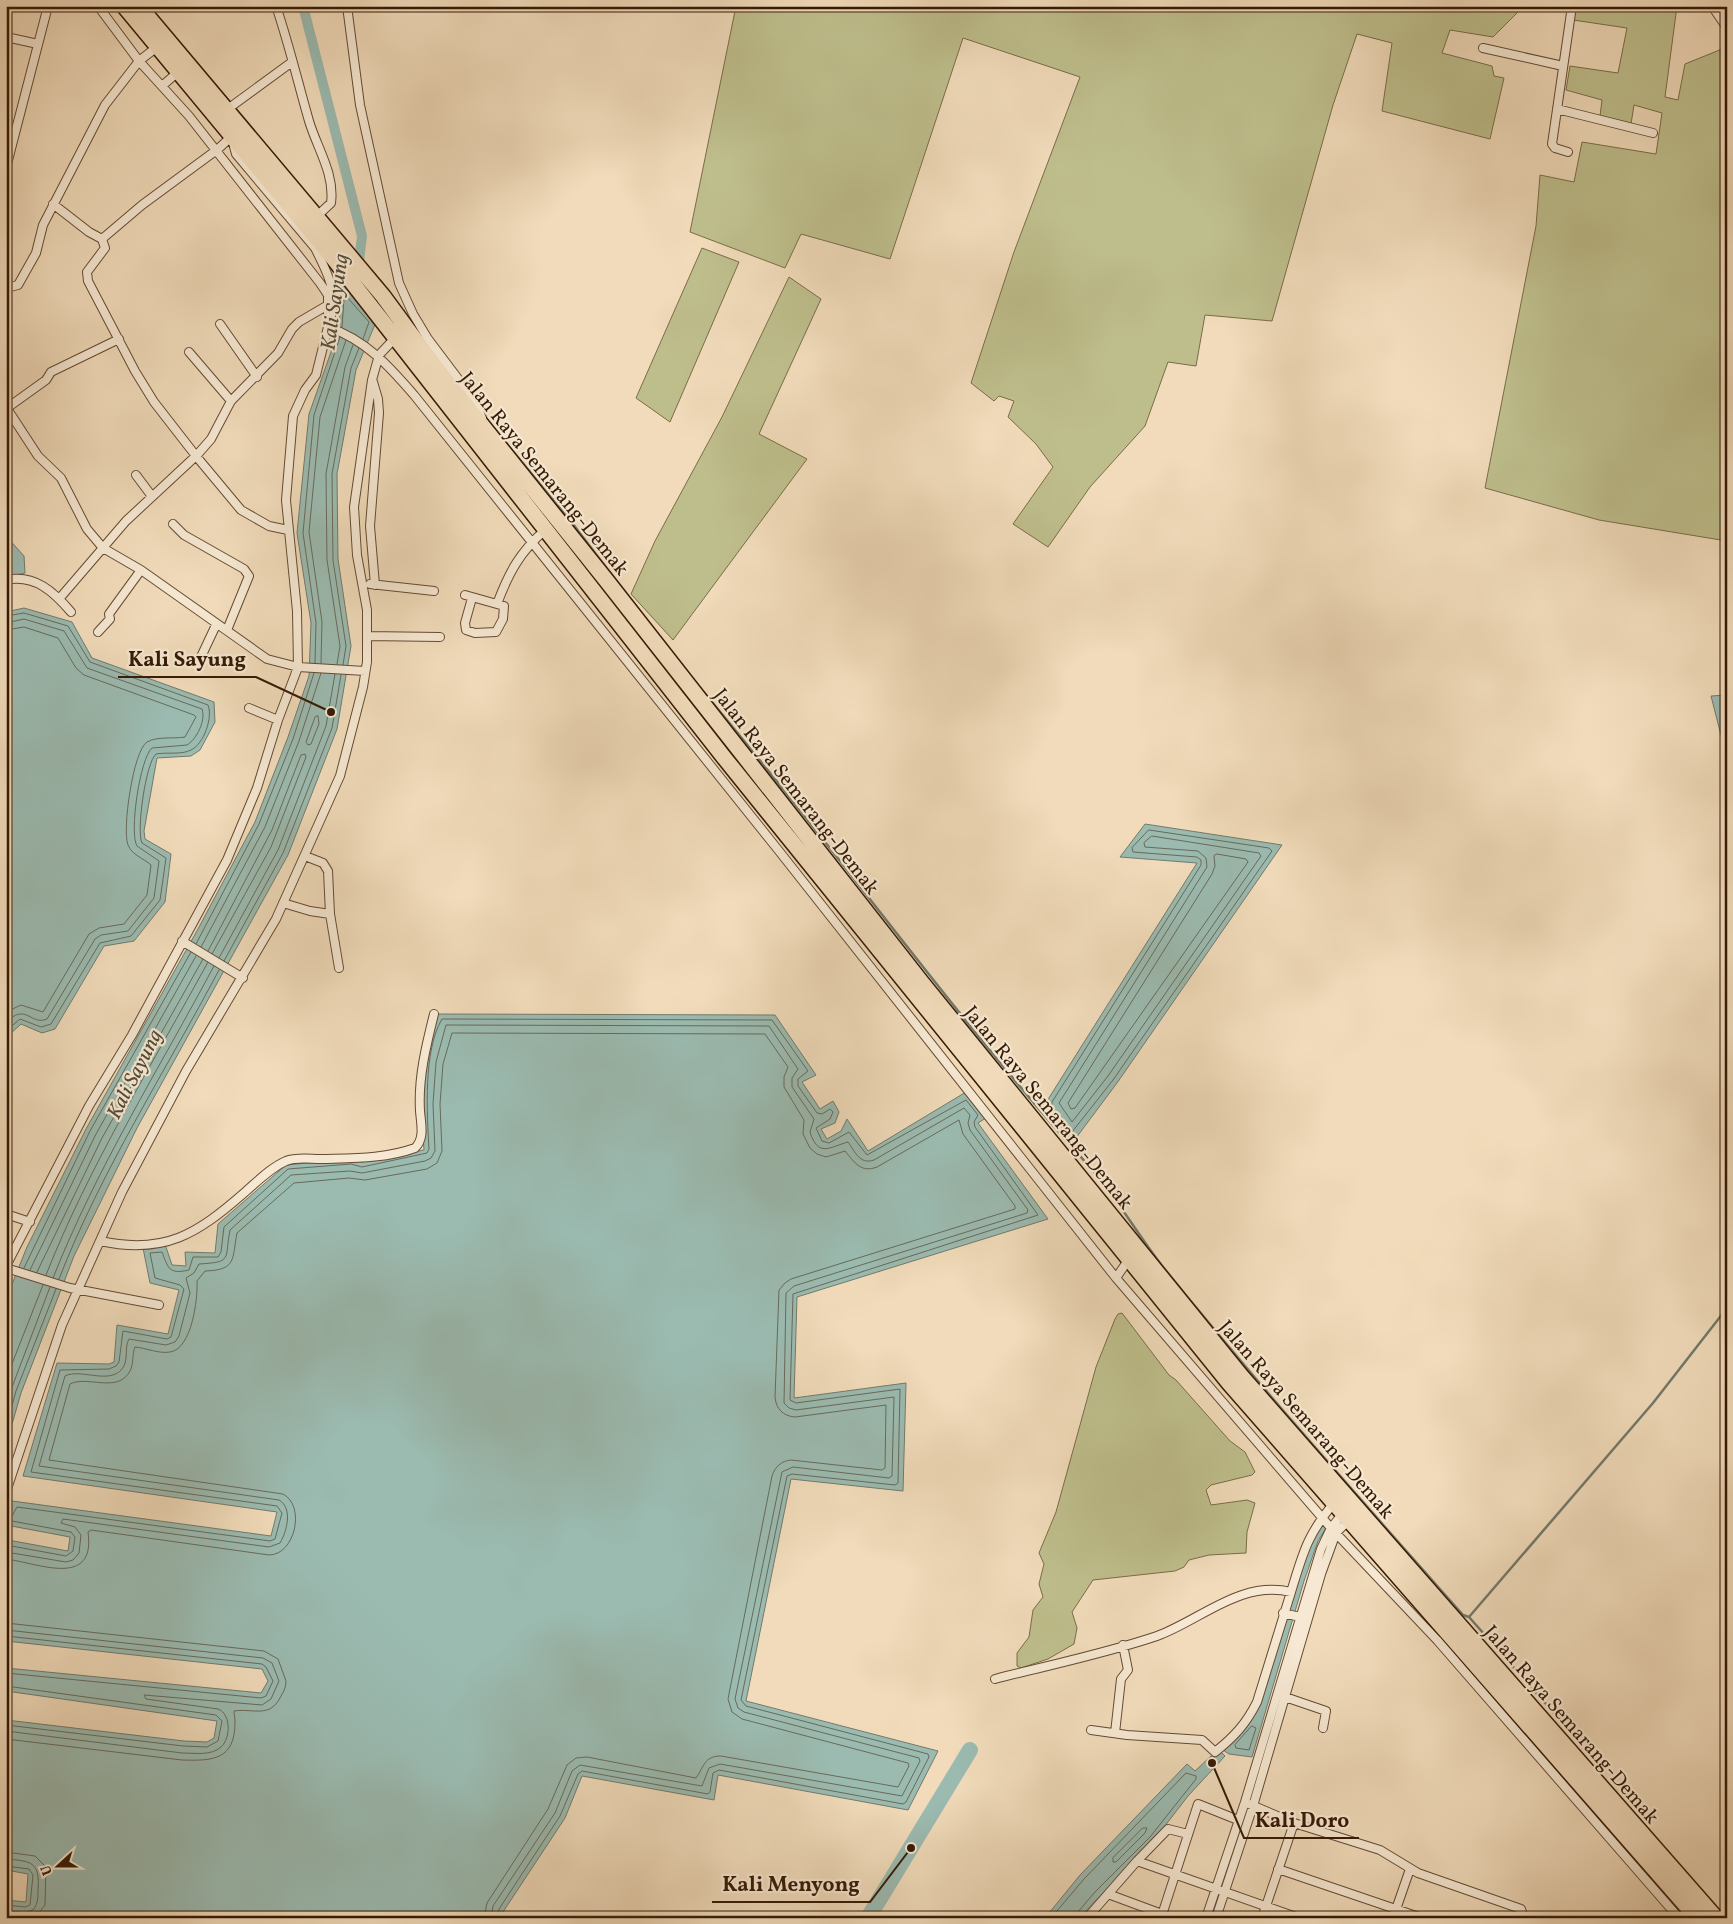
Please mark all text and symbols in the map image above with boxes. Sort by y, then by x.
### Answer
water label: Kali Sayung [314,252,357,352]
street label: Jalan Raya Semarang-Demak [452,366,635,582]
callout: Kali Sayung [118,641,256,677]
text: Kali Sayung [128,646,246,675]
street label: Jalan Raya Semarang-Demak [706,683,885,902]
street label: Jalan Raya Semarang-Demak [956,1000,1139,1216]
water label: Kali Sayung [100,1025,170,1125]
street label: Jalan Raya Semarang-Demak [1211,1315,1400,1526]
street label: Jalan Raya Semarang-Demak [1476,1620,1665,1831]
callout: Kali Doro [1244,1802,1359,1838]
text: Kali Doro [1255,1807,1349,1836]
north arrow [32,1842,82,1892]
text: U [37,1862,58,1878]
callout: Kali Menyong [712,1866,870,1902]
text: Kali Menyong [722,1871,860,1900]

